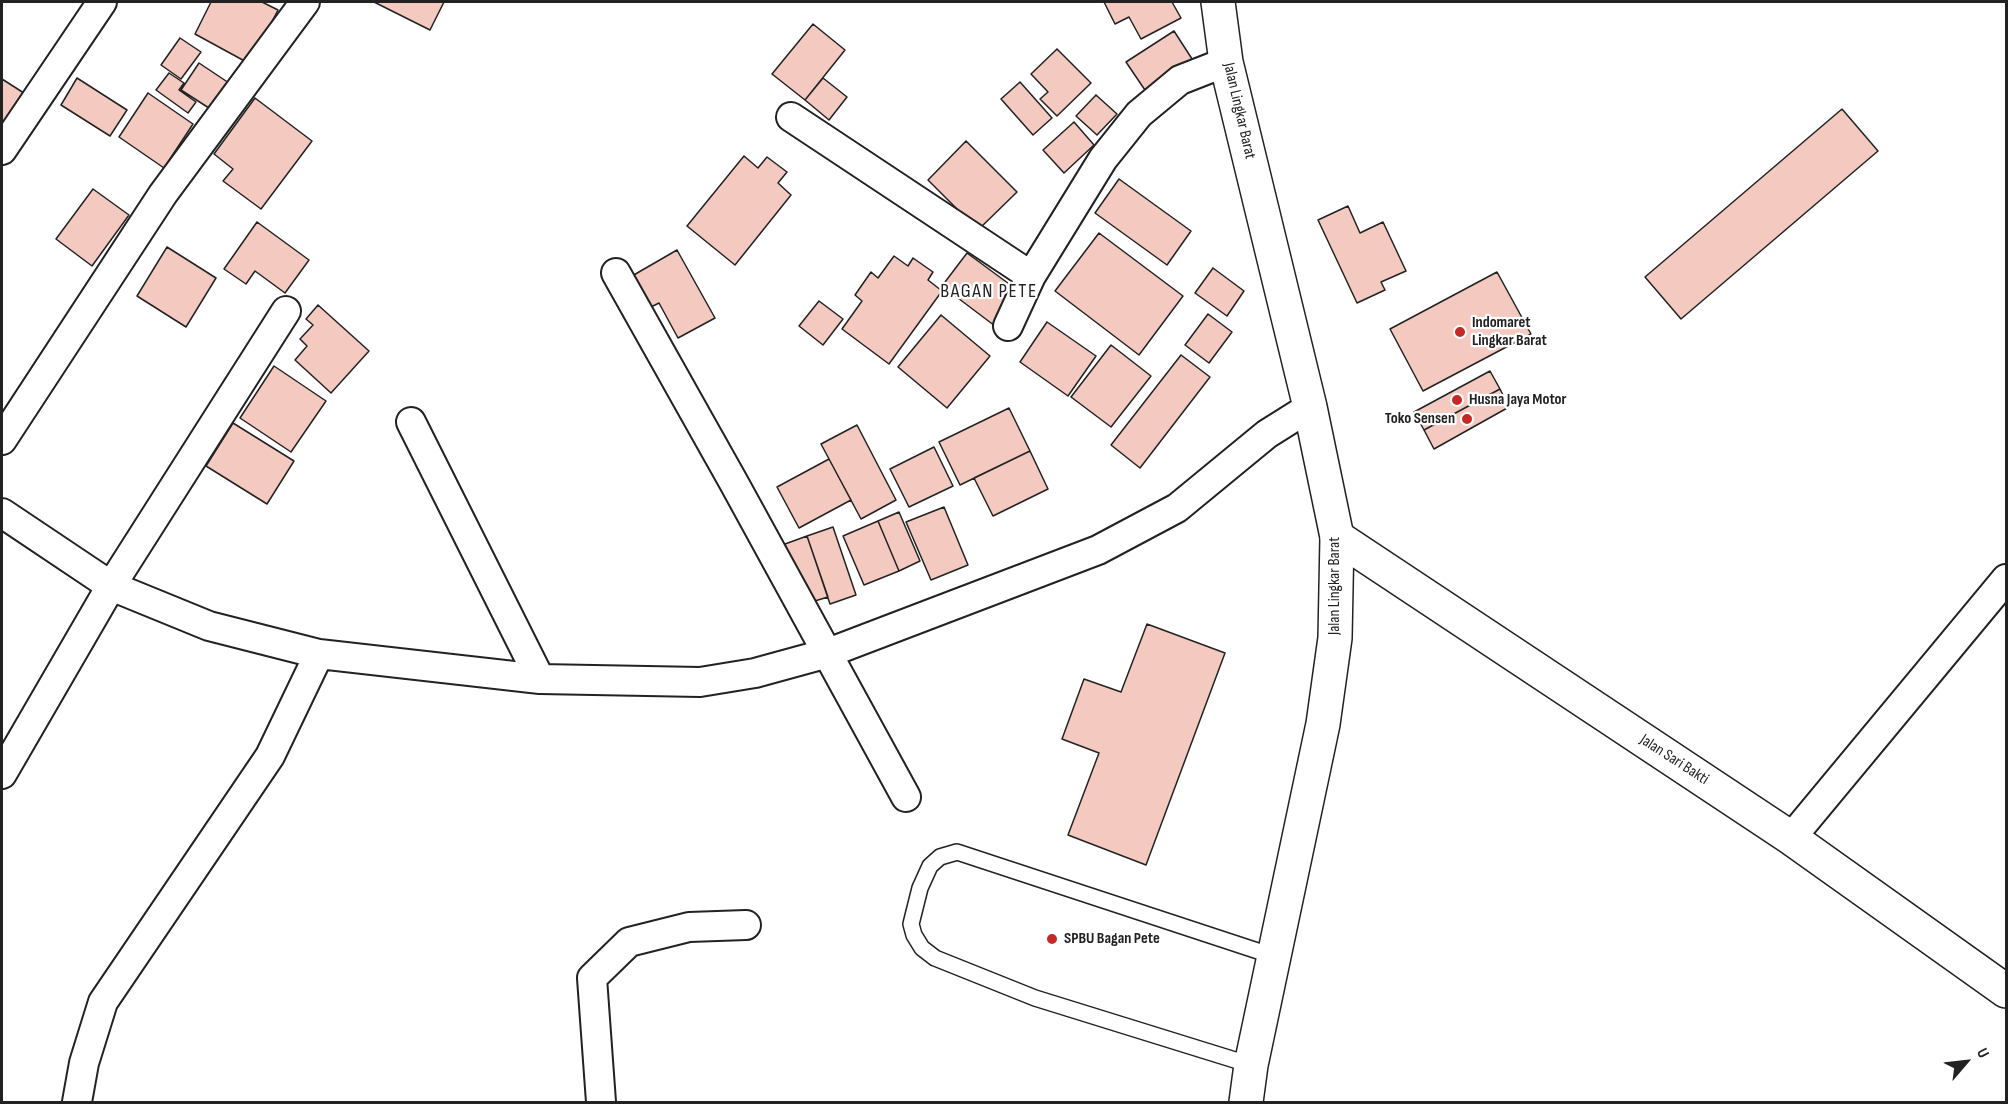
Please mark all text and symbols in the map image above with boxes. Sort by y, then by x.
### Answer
street label: Jalan Lingkar Barat [1219,61,1259,161]
district label: BAGAN PETE [940,280,1038,304]
place label: Indomaret Lingkar Barat [1472,313,1547,351]
marker: Indomaret Lingkar Barat [1453,325,1467,339]
place label: Husna Jaya Motor [1469,390,1567,410]
marker: Husna Jaya Motor [1450,393,1464,407]
place label: Toko Sensen [1385,409,1455,429]
marker: Toko Sensen [1460,412,1474,426]
street label: Jalan Lingkar Barat [1325,537,1345,635]
street label: Jalan Sari Bakti [1636,731,1712,789]
place label: SPBU Bagan Pete [1064,929,1160,949]
marker: SPBU Bagan Pete [1045,932,1059,946]
north arrow [1936,1032,1996,1092]
text: U [1972,1045,1993,1061]

